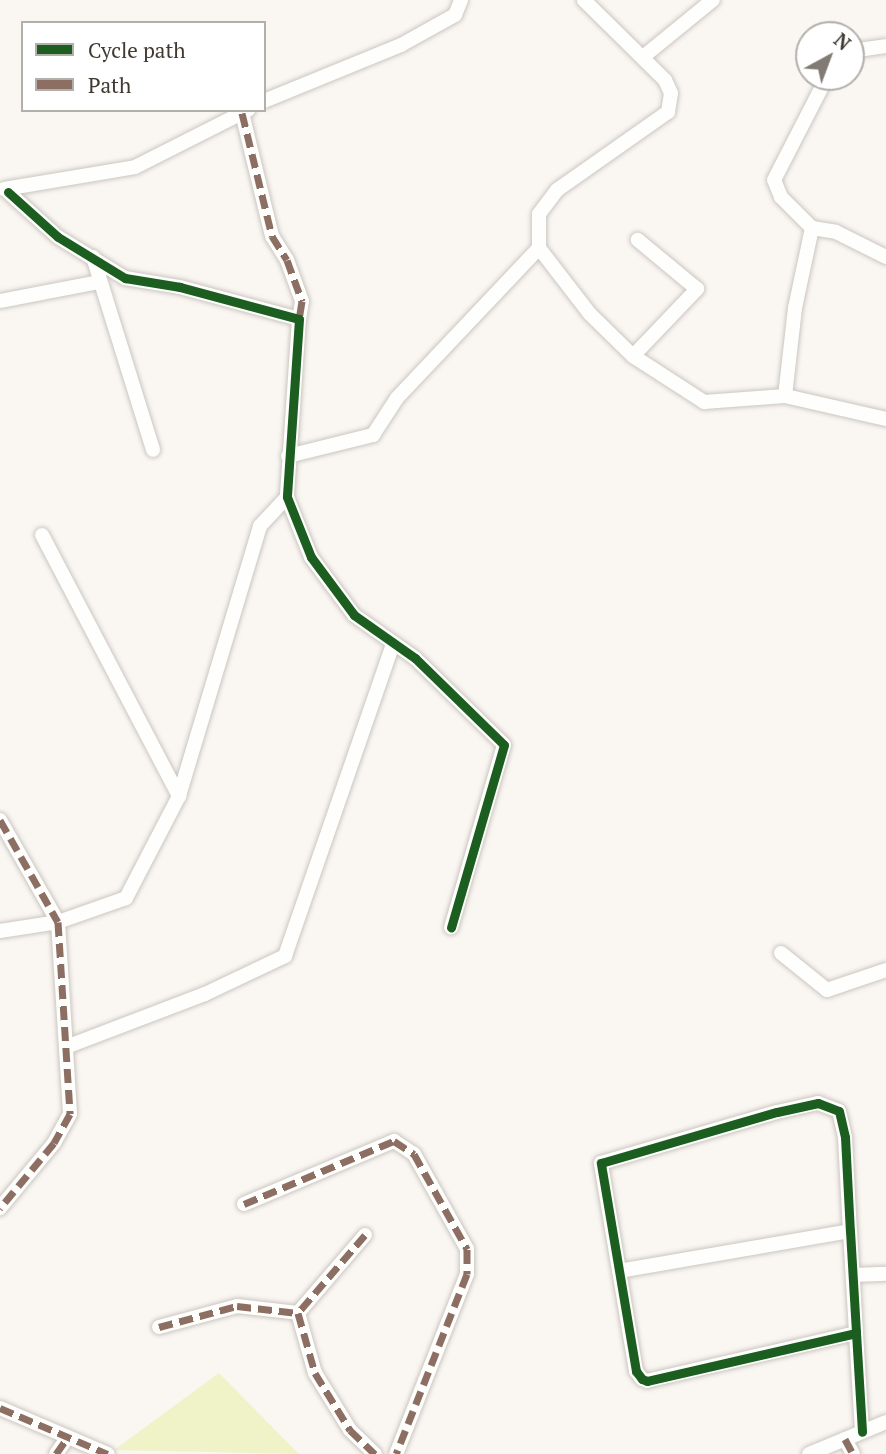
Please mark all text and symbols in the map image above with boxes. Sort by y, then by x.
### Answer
legend [21,21,266,112]
north arrow [795,21,865,91]
text: N [829,27,856,55]
text: Cycle path [88,36,186,64]
text: Path [88,71,131,99]

